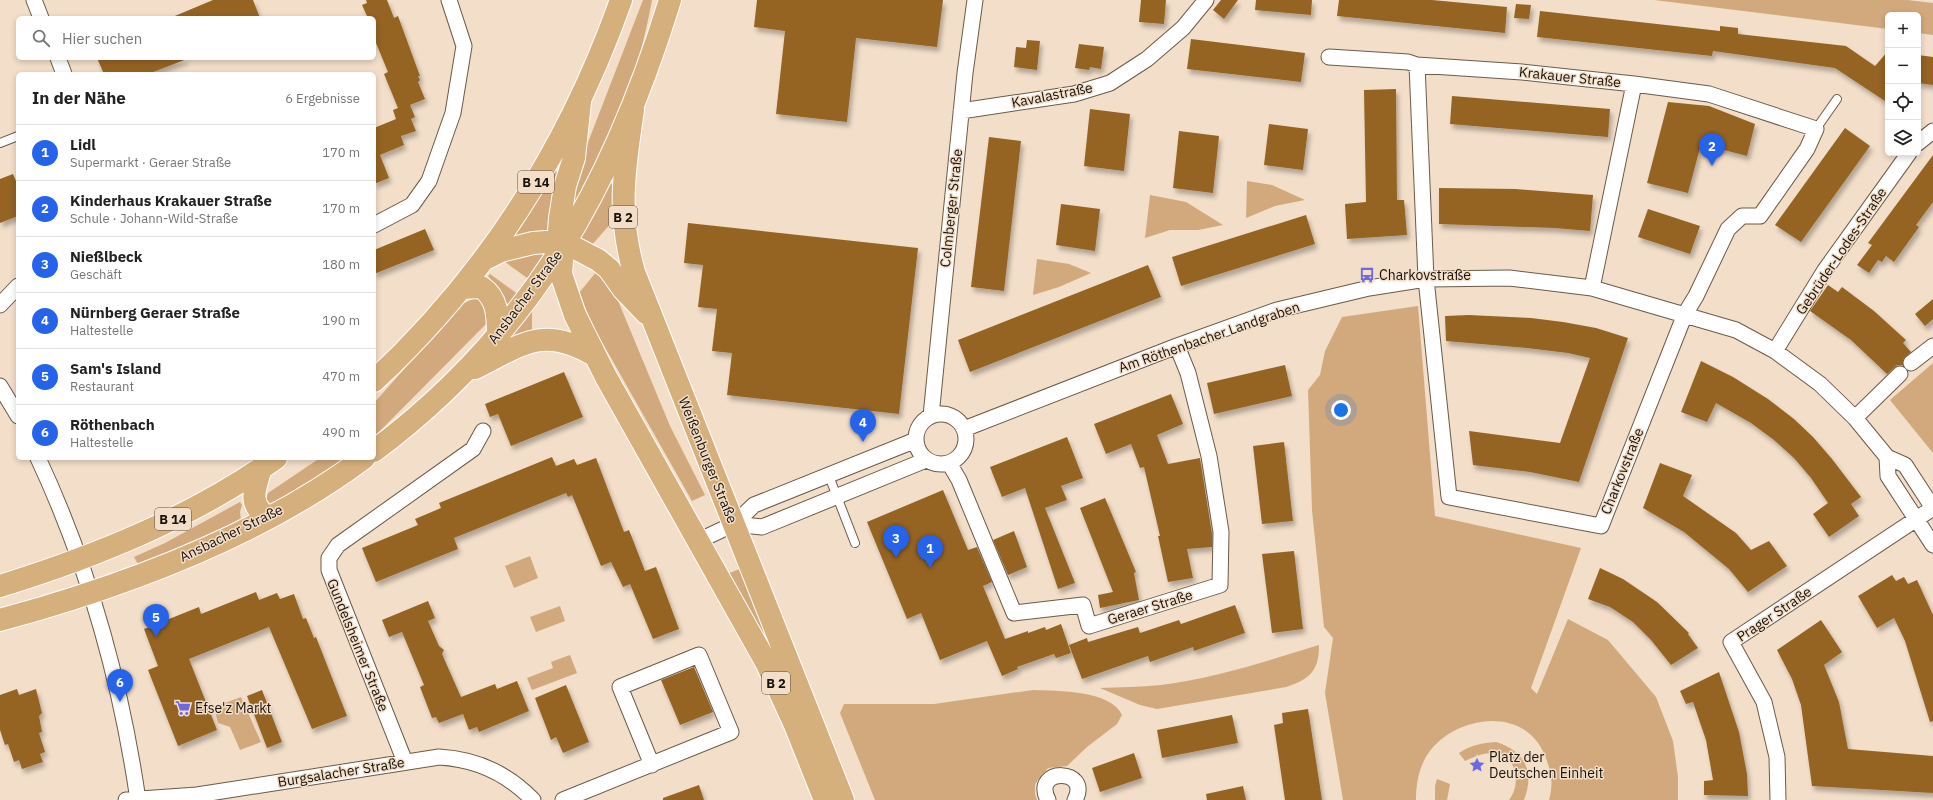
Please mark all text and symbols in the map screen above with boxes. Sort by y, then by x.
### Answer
map controls [1885,12,1921,156]
button: + [1885,12,1921,48]
search box [16,16,376,60]
icon: search [30,27,52,49]
text: Hier suchen [62,29,142,48]
button: − [1885,48,1921,84]
street label: Krakauer Straße [1518,63,1622,91]
street label: Kavalastraße [1010,78,1094,112]
button: locate [1885,84,1921,120]
text: In der Nähe [32,87,126,109]
text: 6 Ergebnisse [285,90,360,107]
button: layers [1885,120,1921,156]
pin: 2 [1699,133,1725,166]
text: Lidl [70,135,96,154]
text: 1 [41,144,49,161]
text: 170 m [322,144,360,161]
street label: Colmberger Straße [936,148,966,268]
text: Supermarkt · Geraer Straße [70,154,231,171]
road number: B 14 [518,171,554,193]
street label: Gebrüder-Lodes-Straße [1792,184,1890,318]
text: Kinderhaus Krakauer Straße [70,191,272,210]
text: 2 [41,200,49,217]
text: 170 m [322,200,360,217]
road number: B 2 [609,206,637,228]
text: Schule · Johann-Wild-Straße [70,210,238,227]
street label: Ansbacher Straße [484,246,566,347]
text: Nießlbeck [70,247,142,266]
text: 3 [41,256,49,273]
text: 180 m [322,256,360,273]
text: Geschäft [70,266,122,283]
bus stop icon: Charkovstraße [1358,266,1376,284]
place label: Charkovstraße [1379,266,1471,284]
street label: Am Röthenbacher Landgraben [1116,297,1302,377]
text: Nürnberg Geraer Straße [70,303,240,322]
text: 4 [41,312,49,329]
text: 190 m [322,312,360,329]
text: Haltestelle [70,322,133,339]
text: Sam's Island [70,359,161,378]
text: 5 [41,368,49,385]
text: 470 m [322,368,360,385]
text: Restaurant [70,378,134,395]
street label: Weißenburger Straße [674,394,742,526]
your location [1331,400,1351,420]
pin: 4 [850,409,876,442]
text: Röthenbach [70,415,155,434]
text: 6 [41,424,49,441]
text: 490 m [322,424,360,441]
street label: Charkovstraße [1596,425,1648,517]
text: Haltestelle [70,434,133,451]
street label: Ansbacher Straße [176,500,286,566]
road number: B 14 [155,508,191,530]
pin: 3 [883,525,909,558]
pin: 1 [917,535,943,568]
street label: Gundelsheimer Straße [323,576,393,714]
street label: Prager Straße [1733,582,1815,646]
street label: Geraer Straße [1105,585,1195,629]
pin: 5 [143,604,169,637]
pin: 6 [107,669,133,702]
road number: B 2 [762,672,790,694]
supermarket icon: Efse'z Markt [174,699,192,717]
place label: Efse'z Markt [195,699,271,717]
place label: Platz der Deutschen Einheit [1489,748,1603,782]
street label: Burgsalacher Straße [276,753,406,791]
place icon: Platz der Deutschen Einheit [1468,756,1486,774]

